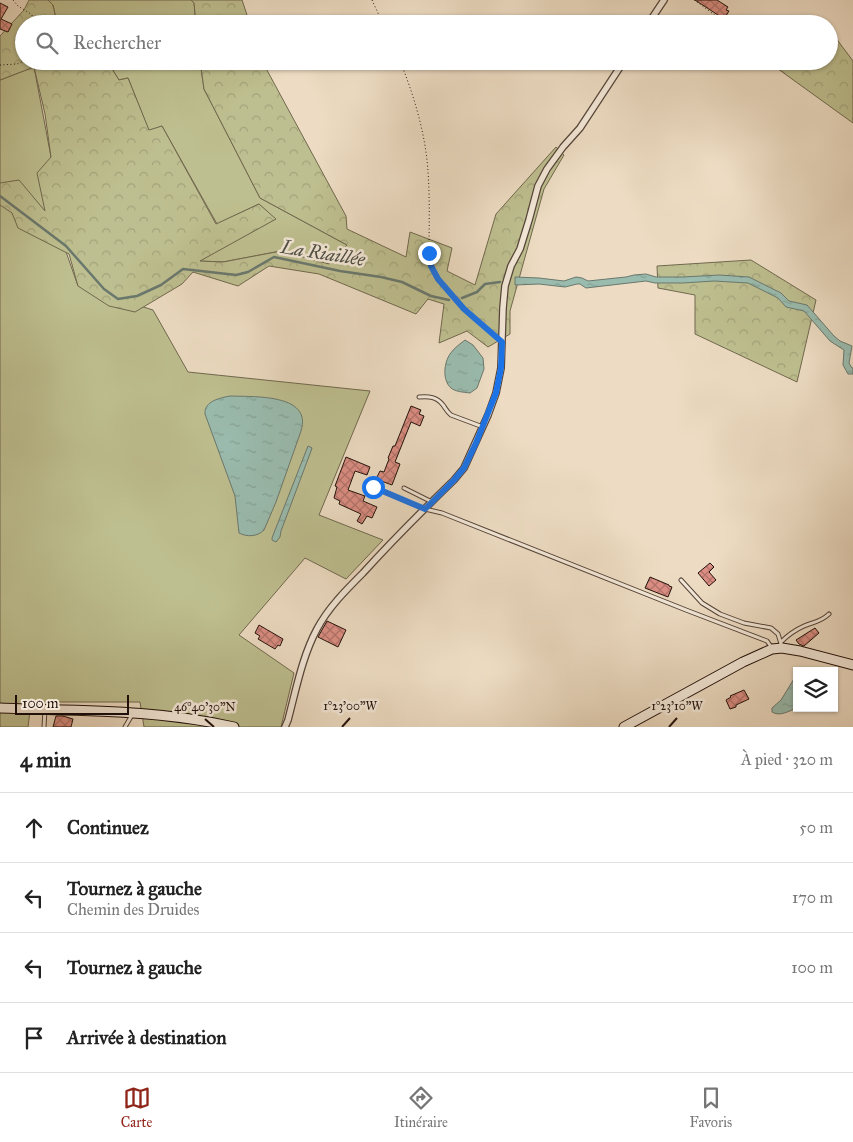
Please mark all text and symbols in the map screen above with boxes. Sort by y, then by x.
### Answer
search box [15,15,838,70]
icon: search [33,29,61,57]
text: Rechercher [73,31,161,54]
water label: La Riaillée [279,235,367,271]
route end [418,242,441,265]
route start [362,476,385,499]
map controls [793,667,838,712]
button: layers [793,667,838,712]
scale bar [15,692,129,715]
text: 100 m [22,695,59,712]
text: 1°23'00"W [323,699,377,713]
text: 1°23'10"W [651,699,703,713]
text: 46°40'30"N [174,700,236,714]
text: 4 min [20,747,71,773]
text: À pied · 320 m [741,750,833,769]
icon: ahead [20,814,48,842]
text: Continuez [67,816,149,839]
text: 50 m [799,818,833,837]
text: Tournez à gauche [67,877,202,900]
icon: left [20,884,48,912]
text: 170 m [792,888,833,907]
text: Chemin des Druides [67,900,199,919]
icon: left [20,954,48,982]
text: Tournez à gauche [67,956,202,979]
text: 100 m [791,958,833,977]
icon: arrive [20,1024,48,1052]
text: Arrivée à destination [67,1026,226,1049]
tab: Carte [121,1084,152,1131]
tab: Itinéraire [394,1084,448,1131]
tab: Favoris [690,1084,732,1131]

